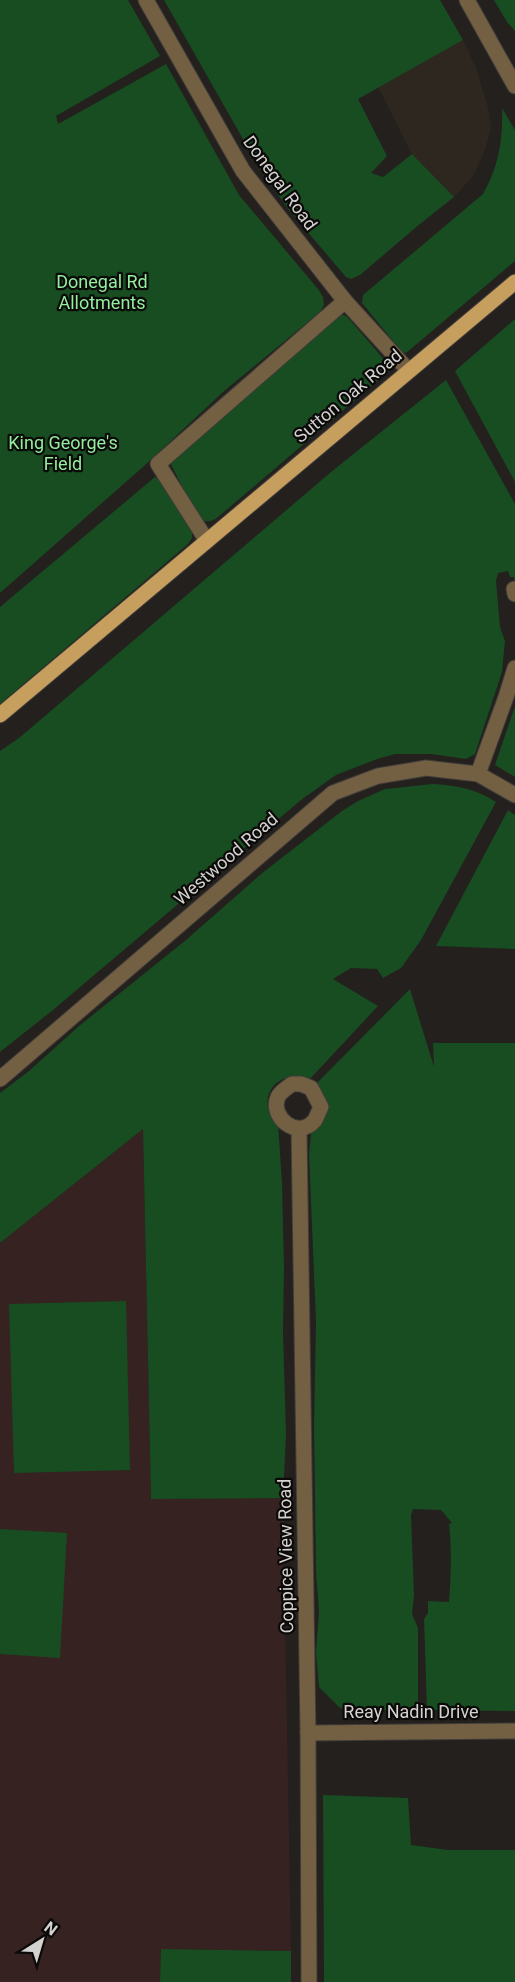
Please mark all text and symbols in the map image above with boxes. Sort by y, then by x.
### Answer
street label: Donegal Road [239,131,322,234]
park label: Donegal Rd Allotments [56,271,148,313]
street label: Sutton Oak Road [290,345,406,447]
park label: King George's Field [8,432,118,474]
street label: Westwood Road [170,808,282,909]
street label: Coppice View Road [274,1478,297,1634]
street label: Reay Nadin Drive [343,1701,479,1722]
north arrow [12,1910,72,1970]
text: N [40,1917,61,1939]

